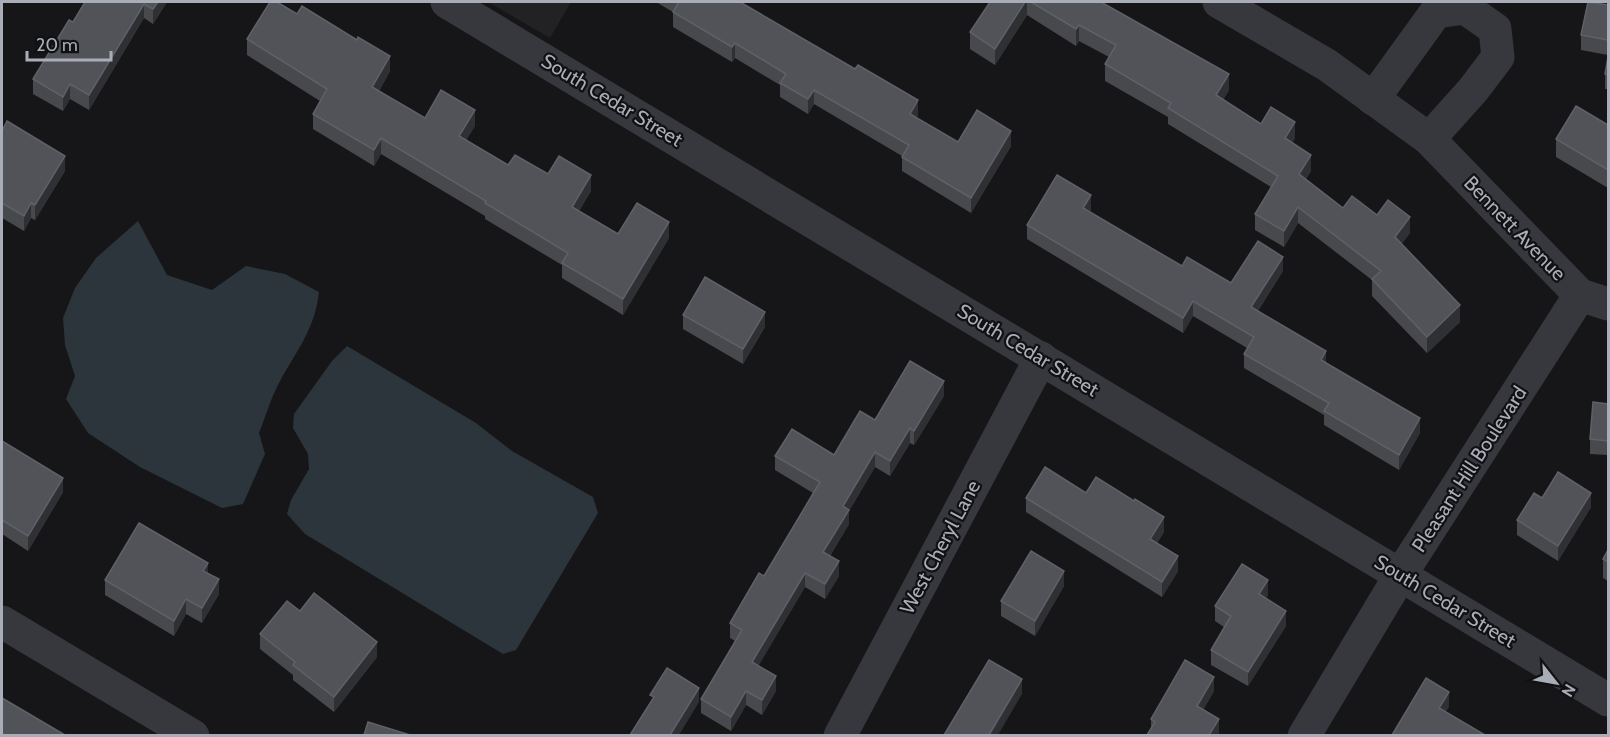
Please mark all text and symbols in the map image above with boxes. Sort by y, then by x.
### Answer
scale bar [27,24,111,62]
text: 20 m [36,34,78,56]
street label: South Cedar Street [537,48,687,152]
street label: Bennett Avenue [1459,171,1571,285]
street label: South Cedar Street [953,298,1103,402]
street label: Pleasant Hill Boulevard [1406,382,1532,556]
street label: West Cheryl Lane [895,476,985,618]
street label: South Cedar Street [1370,549,1520,653]
north arrow [1526,653,1586,713]
text: N [1557,681,1579,700]

